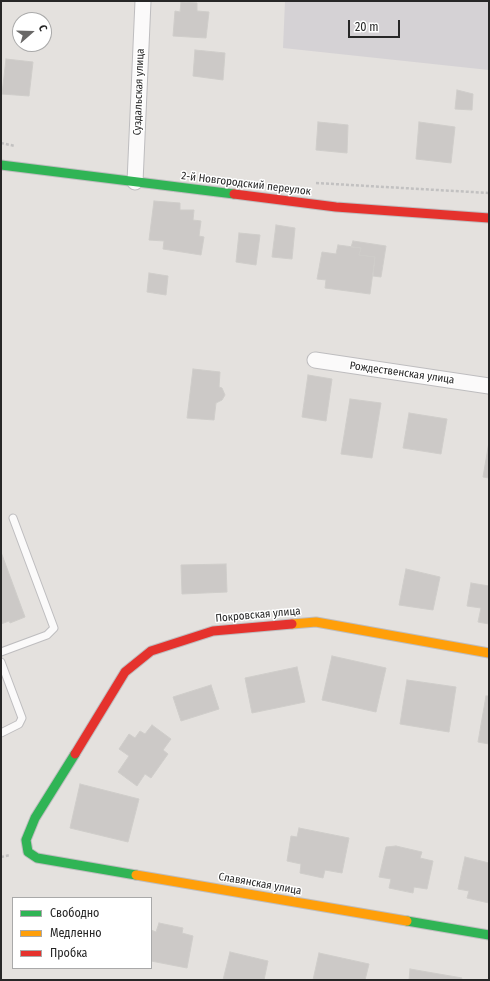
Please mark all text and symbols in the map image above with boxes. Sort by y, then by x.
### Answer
north arrow [12,12,52,52]
scale bar [350,12,402,38]
text: 20 m [355,20,379,34]
text: С [36,23,50,33]
street label: Суздальская улица [131,48,147,136]
street label: 2-й Новгородский переулок [181,170,311,198]
street label: Рождественская улица [349,359,455,387]
street label: Покровская улица [215,605,301,625]
street label: Славянская улица [217,870,303,898]
legend [12,897,152,969]
text: Свободно [50,906,99,920]
text: Медленно [50,926,102,940]
text: Пробка [50,946,88,960]

